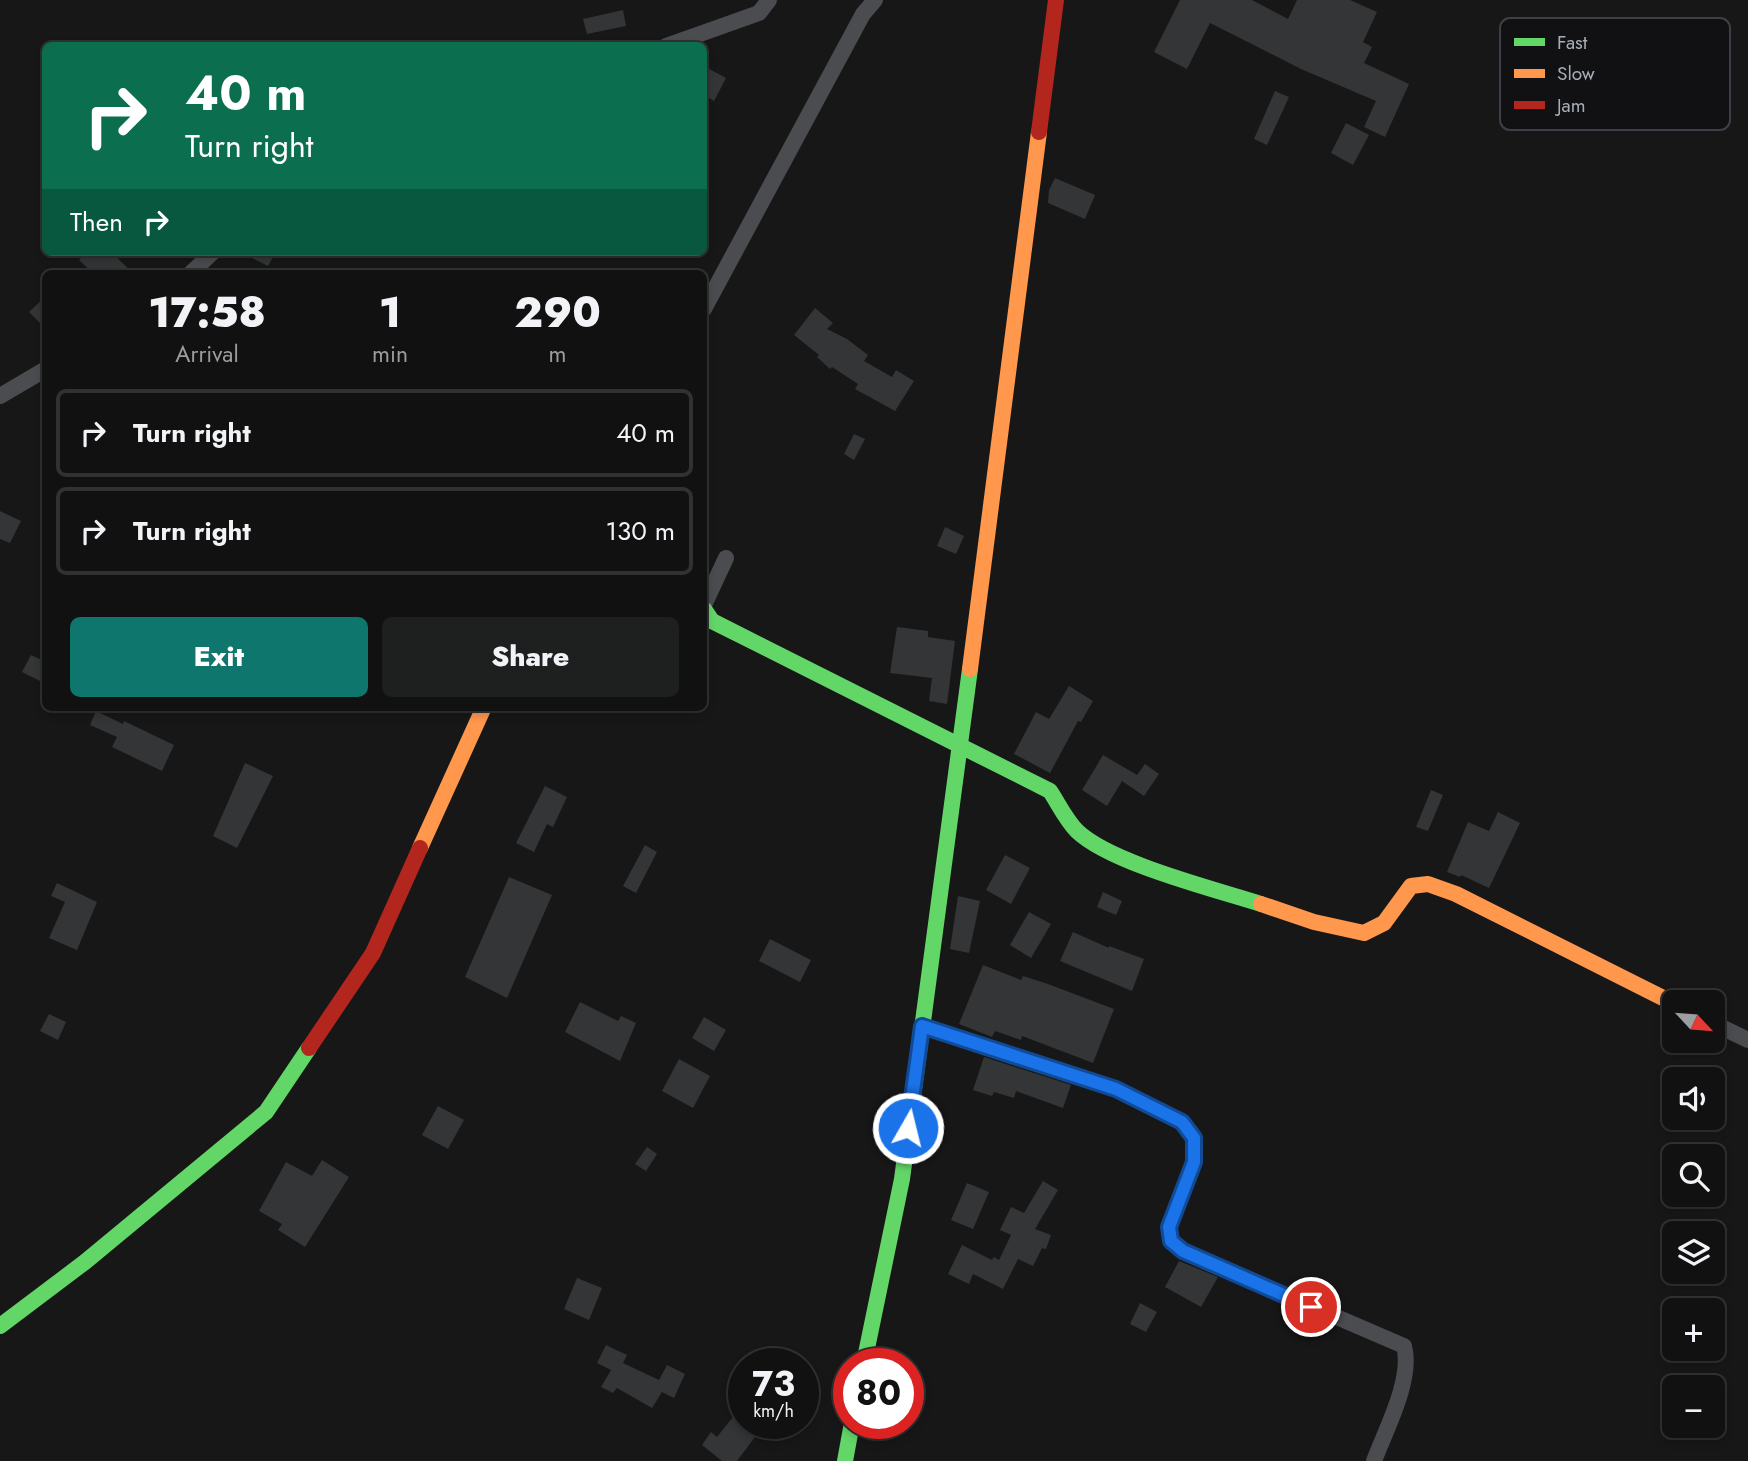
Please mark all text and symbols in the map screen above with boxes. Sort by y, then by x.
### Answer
legend [1500,18,1730,130]
text: Fast [1557,29,1588,56]
text: 40 m [185,58,307,128]
text: Slow [1557,60,1595,87]
icon: right [70,70,161,161]
text: Jam [1554,92,1586,119]
text: Turn right [185,123,314,169]
text: Then [70,203,123,241]
icon: right [137,203,175,241]
text: 17:58 [148,282,266,343]
text: 1 [379,282,401,343]
text: 290 [514,282,601,343]
text: Arrival [175,337,239,371]
text: min [372,337,408,371]
text: m [549,337,566,371]
icon: right [74,414,112,452]
text: Turn right [133,414,251,452]
text: 40 m [616,414,675,452]
icon: right [74,512,112,550]
text: Turn right [133,512,251,550]
text: 130 m [605,512,675,550]
button: Exit [70,617,368,697]
button: Share [382,617,679,697]
north arrow [1662,990,1726,1054]
map controls [1662,990,1725,1438]
button: sound [1662,1067,1725,1130]
position arrow [871,1091,945,1165]
button: search [1662,1144,1725,1207]
button: layers [1662,1221,1725,1284]
pin [1281,1277,1341,1337]
icon: arrive [1292,1288,1330,1326]
button: + [1662,1298,1725,1361]
speed limit sign: 80 [833,1348,924,1439]
text: 73 [752,1359,795,1409]
button: − [1662,1375,1725,1438]
text: km/h [753,1398,794,1424]

